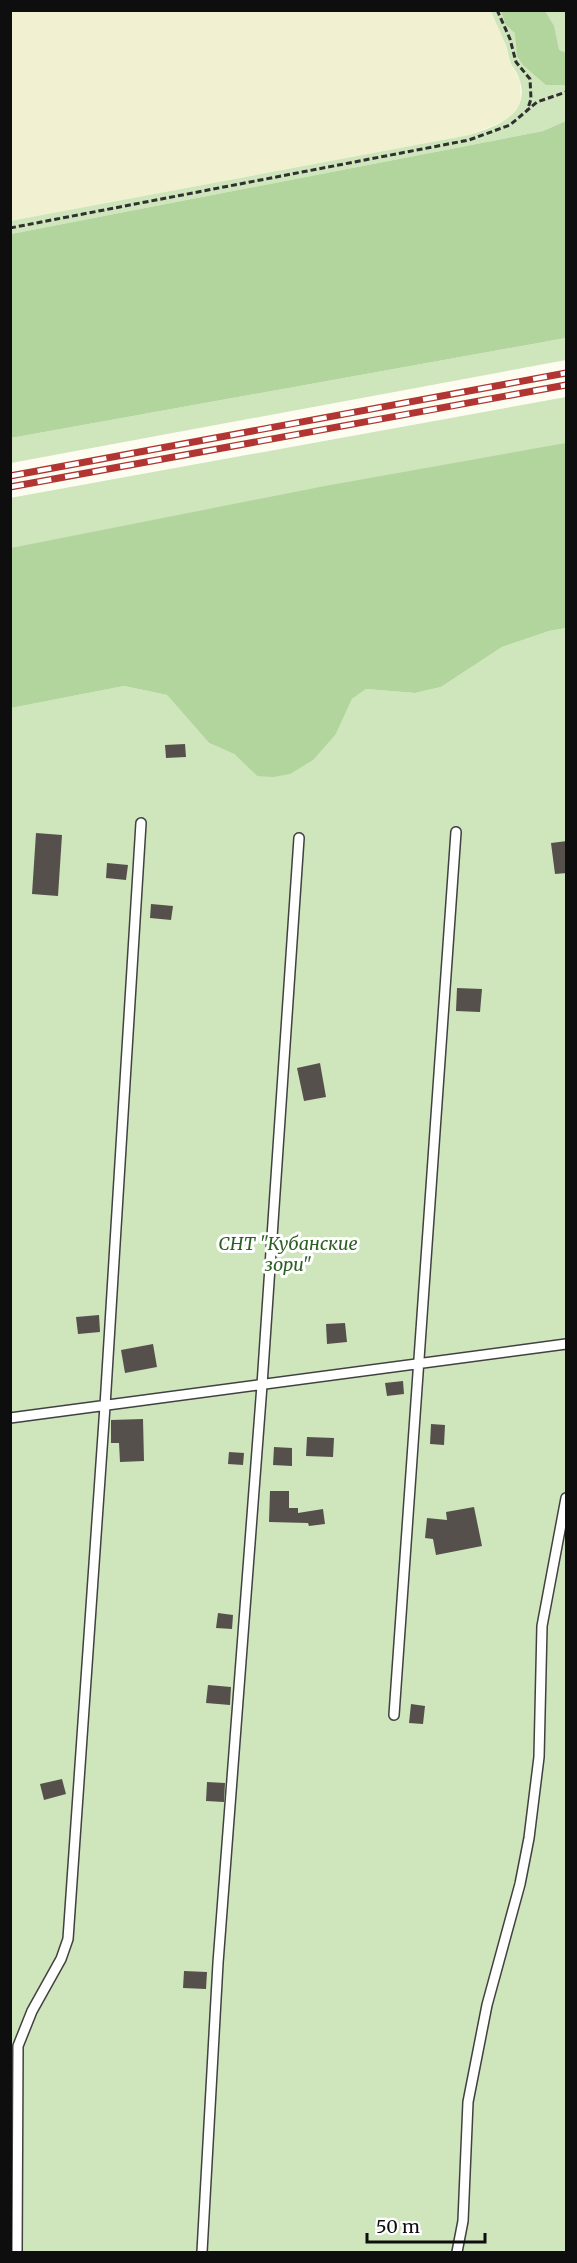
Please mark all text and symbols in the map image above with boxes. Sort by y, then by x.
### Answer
park label: СНТ "Кубанские зори" [218,1232,358,1276]
scale bar [367,2206,486,2244]
text: 50 m [376,2215,420,2238]

